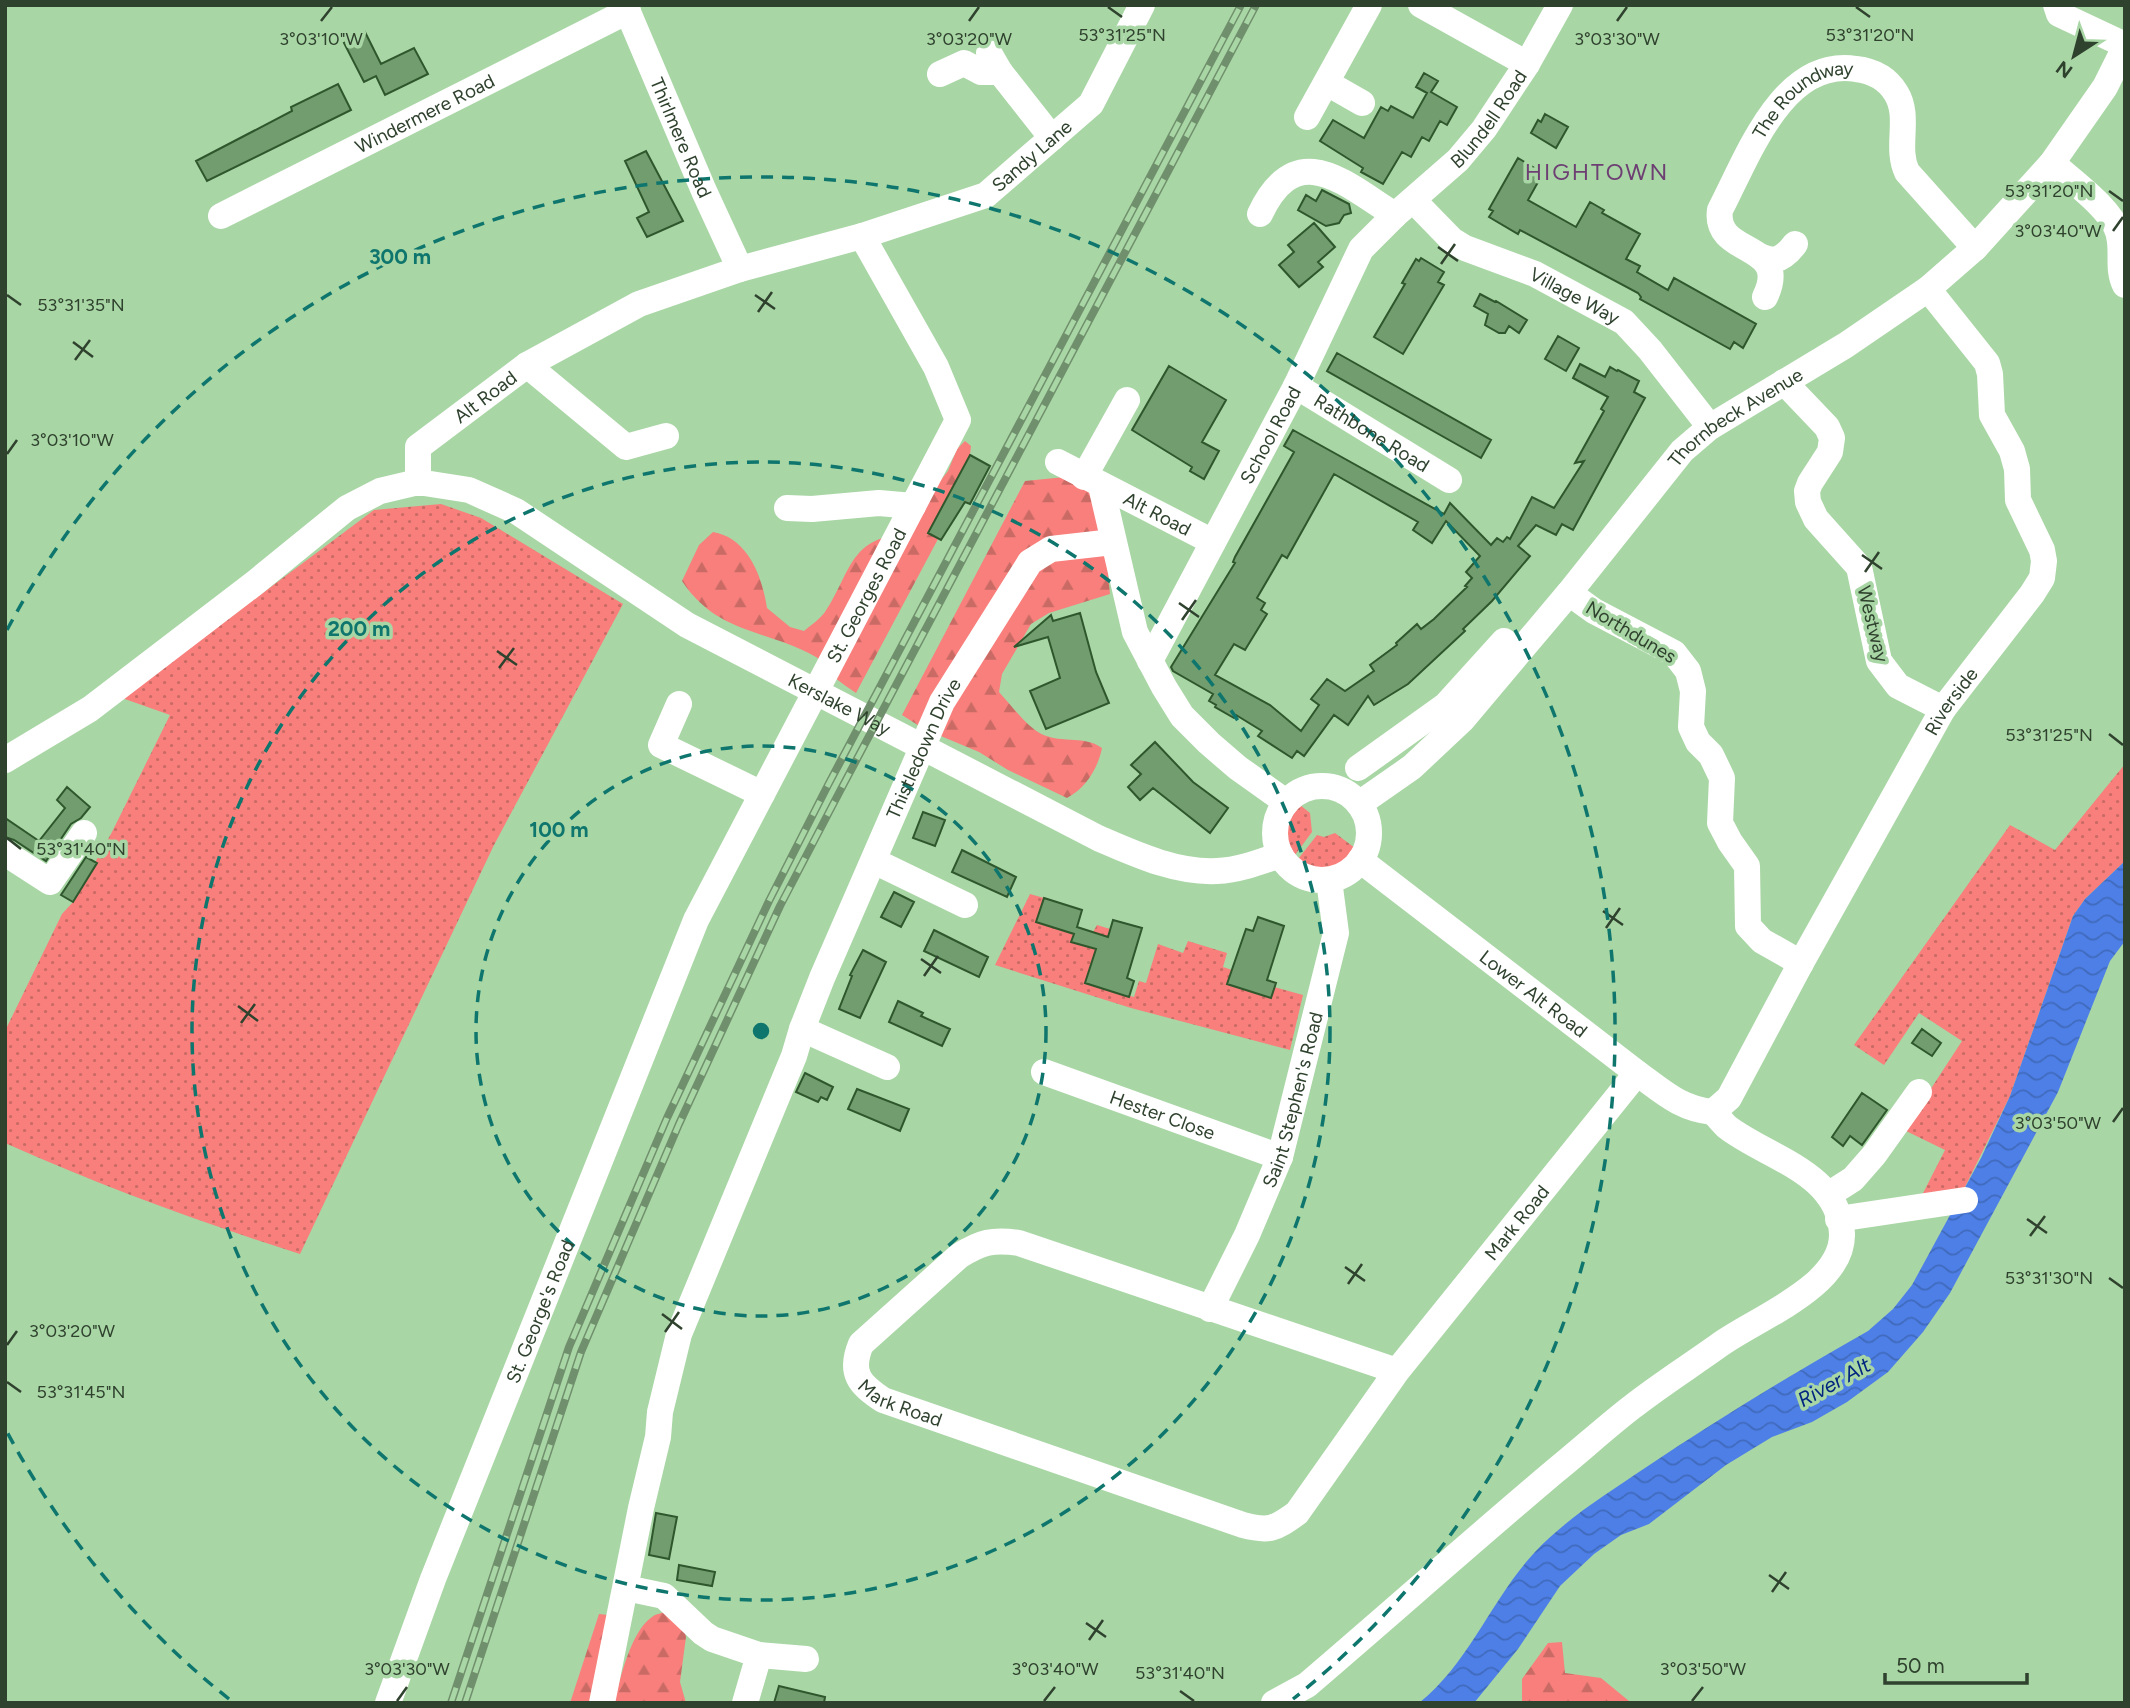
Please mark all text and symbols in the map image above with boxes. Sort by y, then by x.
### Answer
north arrow [2039,21,2109,91]
text: 53°31'25"N [1078,24,1166,46]
text: 53°31'20"N [1826,24,1914,46]
text: 3°03'10"W [279,28,363,50]
text: 3°03'20"W [926,28,1013,50]
text: 3°03'30"W [1574,28,1661,50]
street label: The Roundway [1747,56,1854,143]
text: N [2052,56,2077,83]
street label: Blundell Road [1446,65,1531,173]
street label: Windermere Road [351,69,498,158]
street label: Thirlmere Road [646,74,717,201]
street label: Sandy Lane [987,115,1076,196]
district label: HIGHTOWN [1525,158,1669,186]
text: 53°31'20"N [2005,180,2093,202]
text: 3°03'40"W [2014,220,2102,242]
text: 300 m [369,244,431,269]
street label: Village Way [1526,262,1624,329]
text: 53°31'35"N [37,294,125,316]
street label: Thornbeck Avenue [1663,362,1807,471]
street label: Alt Road [449,365,521,428]
street label: School Road [1235,382,1305,488]
street label: Rathbone Road [1310,388,1434,477]
text: 3°03'10"W [30,429,114,451]
street label: Alt Road [1120,486,1195,540]
street label: St. Georges Road [821,524,911,667]
street label: Westway [1852,583,1894,665]
street label: Northdunes [1582,596,1681,668]
text: 200 m [328,616,390,641]
street label: Riverside [1919,663,1982,739]
street label: Kerslake Way [784,668,895,740]
street label: Thistledown Drive [881,674,966,822]
text: 53°31'25"N [2005,724,2093,746]
text: 100 m [529,817,589,842]
text: 53°31'40"N [36,838,126,860]
street label: Lower Alt Road [1475,945,1592,1042]
street label: Saint Stephen's Road [1257,1009,1327,1191]
centre of rings [749,1019,773,1043]
street label: Hester Close [1107,1085,1218,1144]
text: 3°03'50"W [2015,1112,2102,1134]
street label: Mark Road [1479,1180,1554,1265]
street label: St. George's Road [501,1236,579,1387]
text: 53°31'30"N [2005,1267,2093,1289]
text: 3°03'20"W [29,1320,116,1342]
water label: River Alt [1793,1351,1876,1412]
street label: Mark Road [853,1374,945,1431]
text: 53°31'45"N [37,1381,125,1403]
scale bar [1885,1642,2027,1686]
text: 50 m [1896,1653,1945,1678]
text: 3°03'30"W [364,1658,451,1680]
text: 3°03'40"W [1011,1658,1099,1680]
text: 3°03'50"W [1660,1658,1747,1680]
text: 53°31'40"N [1135,1662,1225,1684]

